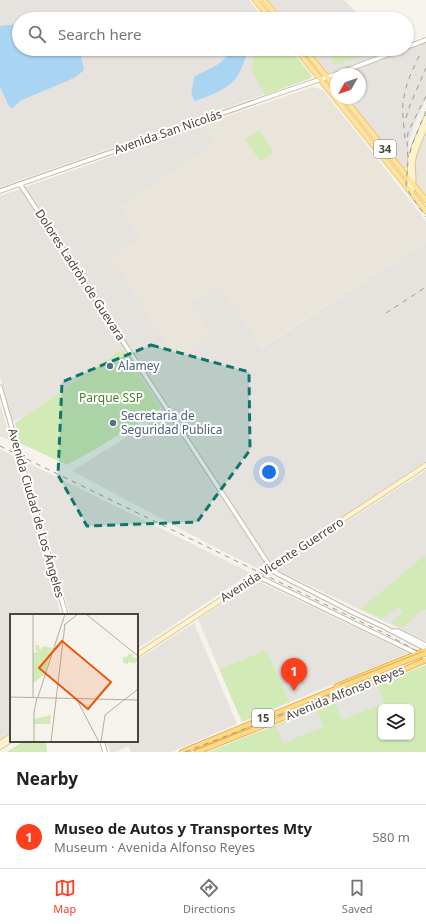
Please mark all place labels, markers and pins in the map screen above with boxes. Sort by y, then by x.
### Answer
place label: Alamey [118,357,160,374]
marker: Alamey [105,361,115,371]
place label: Secretaria de Seguridad Publica [121,407,223,438]
marker: Secretaria de Seguridad Publica [108,418,118,428]
pin: 1 [281,658,307,691]

